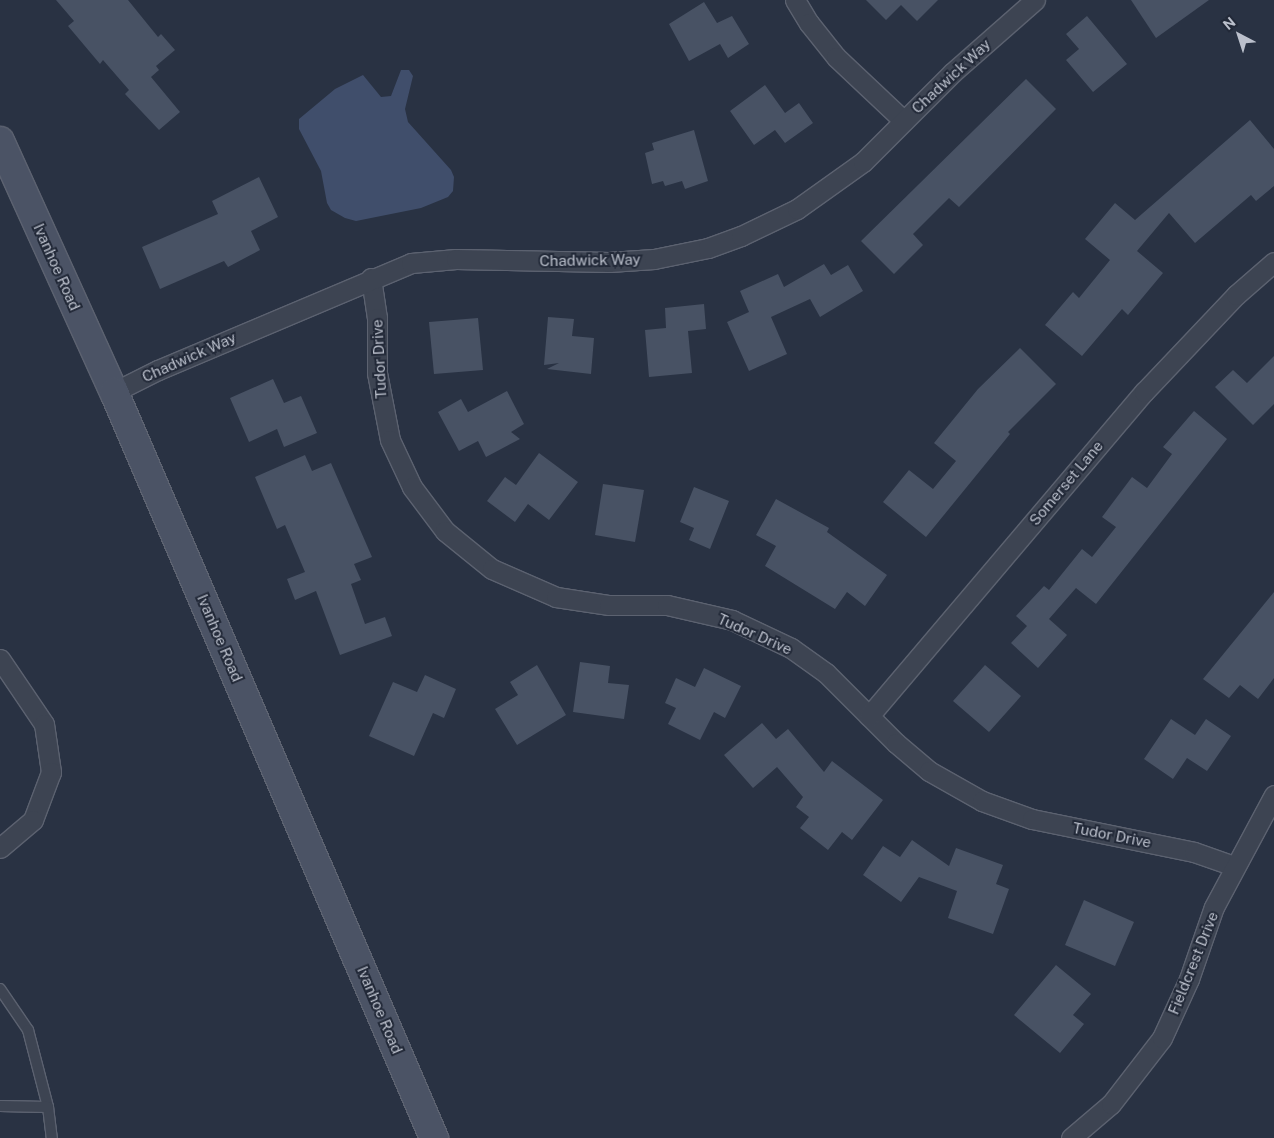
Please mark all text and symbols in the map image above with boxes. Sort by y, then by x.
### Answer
north arrow [1214,10,1264,60]
text: N [1220,14,1239,33]
street label: Chadwick Way [908,35,994,117]
street label: Ivanhoe Road [30,221,84,313]
street label: Chadwick Way [539,250,641,270]
street label: Tudor Drive [368,319,390,399]
street label: Chadwick Way [139,328,239,386]
street label: Somerset Lane [1025,437,1107,529]
street label: Ivanhoe Road [193,592,247,684]
street label: Tudor Drive [715,610,795,658]
street label: Tudor Drive [1071,819,1153,851]
street label: Fieldcrest Drive [1164,909,1222,1017]
street label: Ivanhoe Road [353,964,407,1056]

